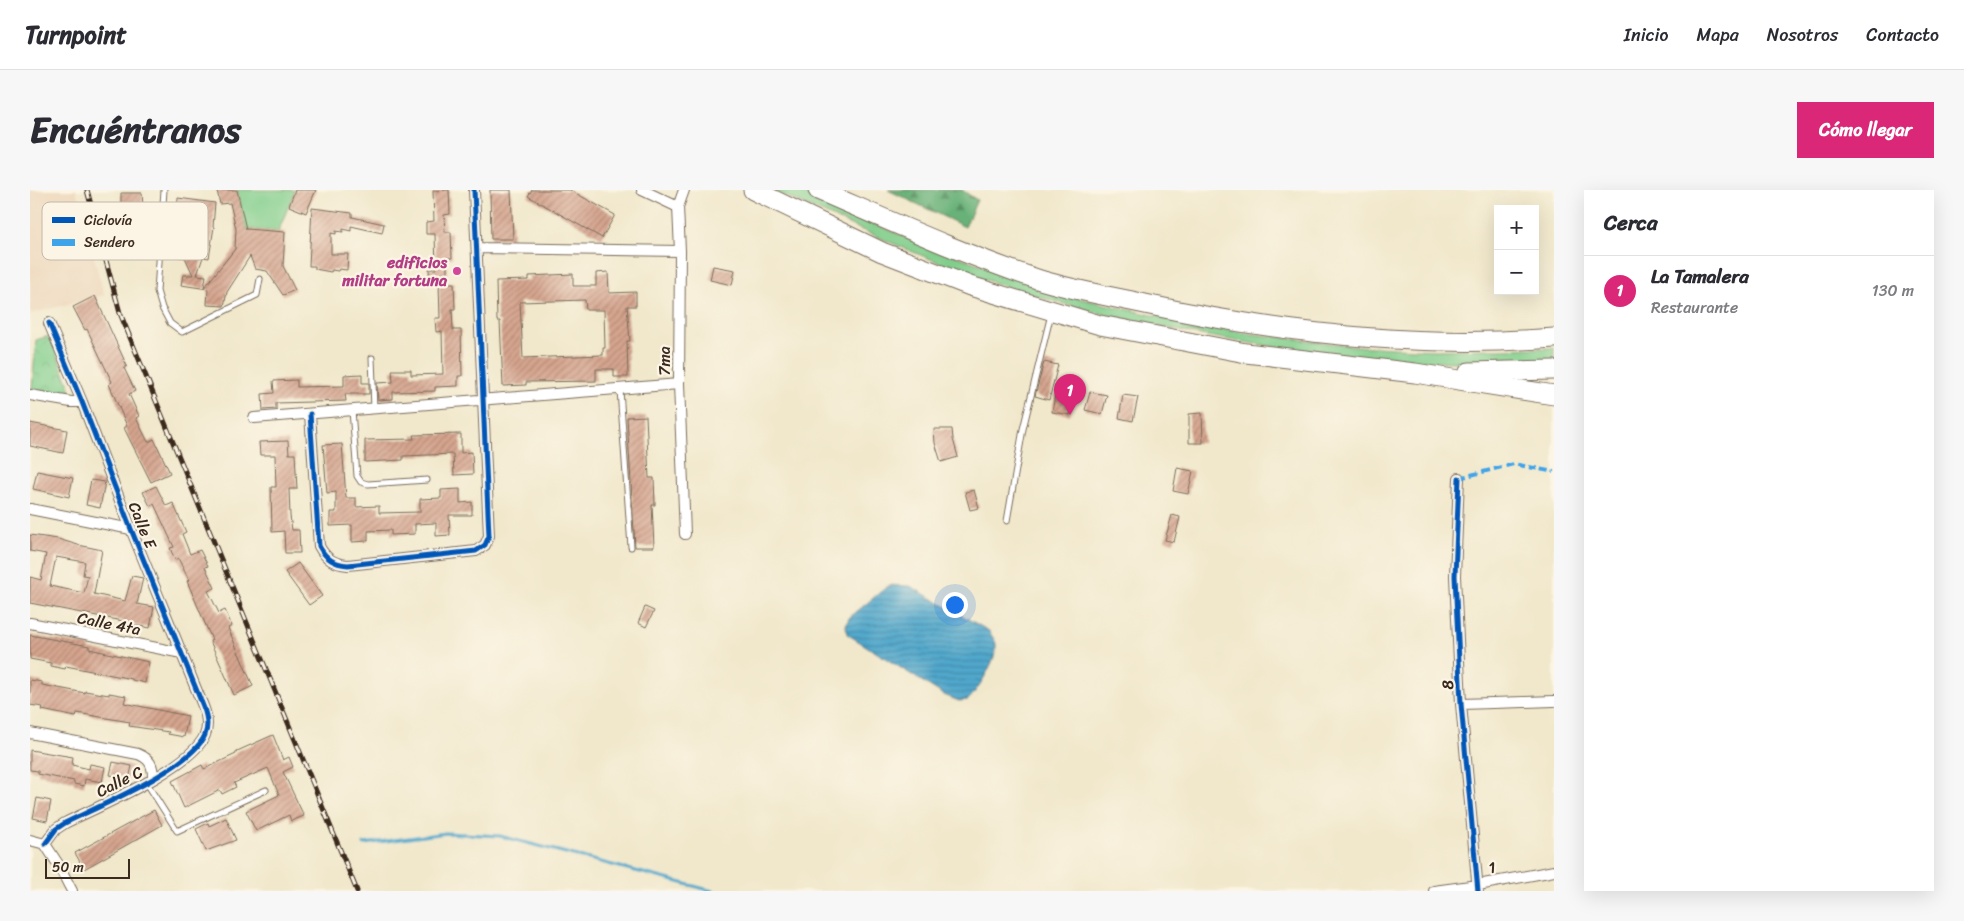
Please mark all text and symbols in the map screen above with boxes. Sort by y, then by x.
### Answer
text: Turnpoint [25,14,127,56]
text: Inicio [1624,19,1669,51]
text: Mapa [1697,19,1739,51]
text: Nosotros [1767,19,1838,51]
text: Contacto [1866,19,1939,51]
text: Encuéntranos [30,99,241,161]
button: Cómo llegar [1797,102,1934,158]
legend [42,202,208,260]
text: Cerca [1604,204,1658,242]
map controls [1494,205,1539,295]
button: + [1494,205,1539,250]
text: Ciclovía [84,208,132,233]
text: Sendero [84,230,135,255]
place label: edificios militar fortuna [341,248,448,295]
button: − [1494,250,1539,295]
text: La Tamalera [1651,260,1749,293]
marker: edificios militar fortuna [451,265,463,277]
text: 1 [1617,276,1623,305]
text: 130 m [1872,276,1914,305]
text: Restaurante [1651,293,1738,322]
street label: 7ma [650,346,679,376]
pin: 1 [1054,374,1086,415]
street label: Calle E [120,497,165,554]
your location [942,592,968,618]
street label: Calle 4ta [75,603,143,644]
street label: 8 [1433,679,1462,690]
street label: Calle C [91,757,148,806]
street label: 1 [1486,853,1498,882]
text: 50 m [52,855,84,880]
scale bar [45,856,130,879]

